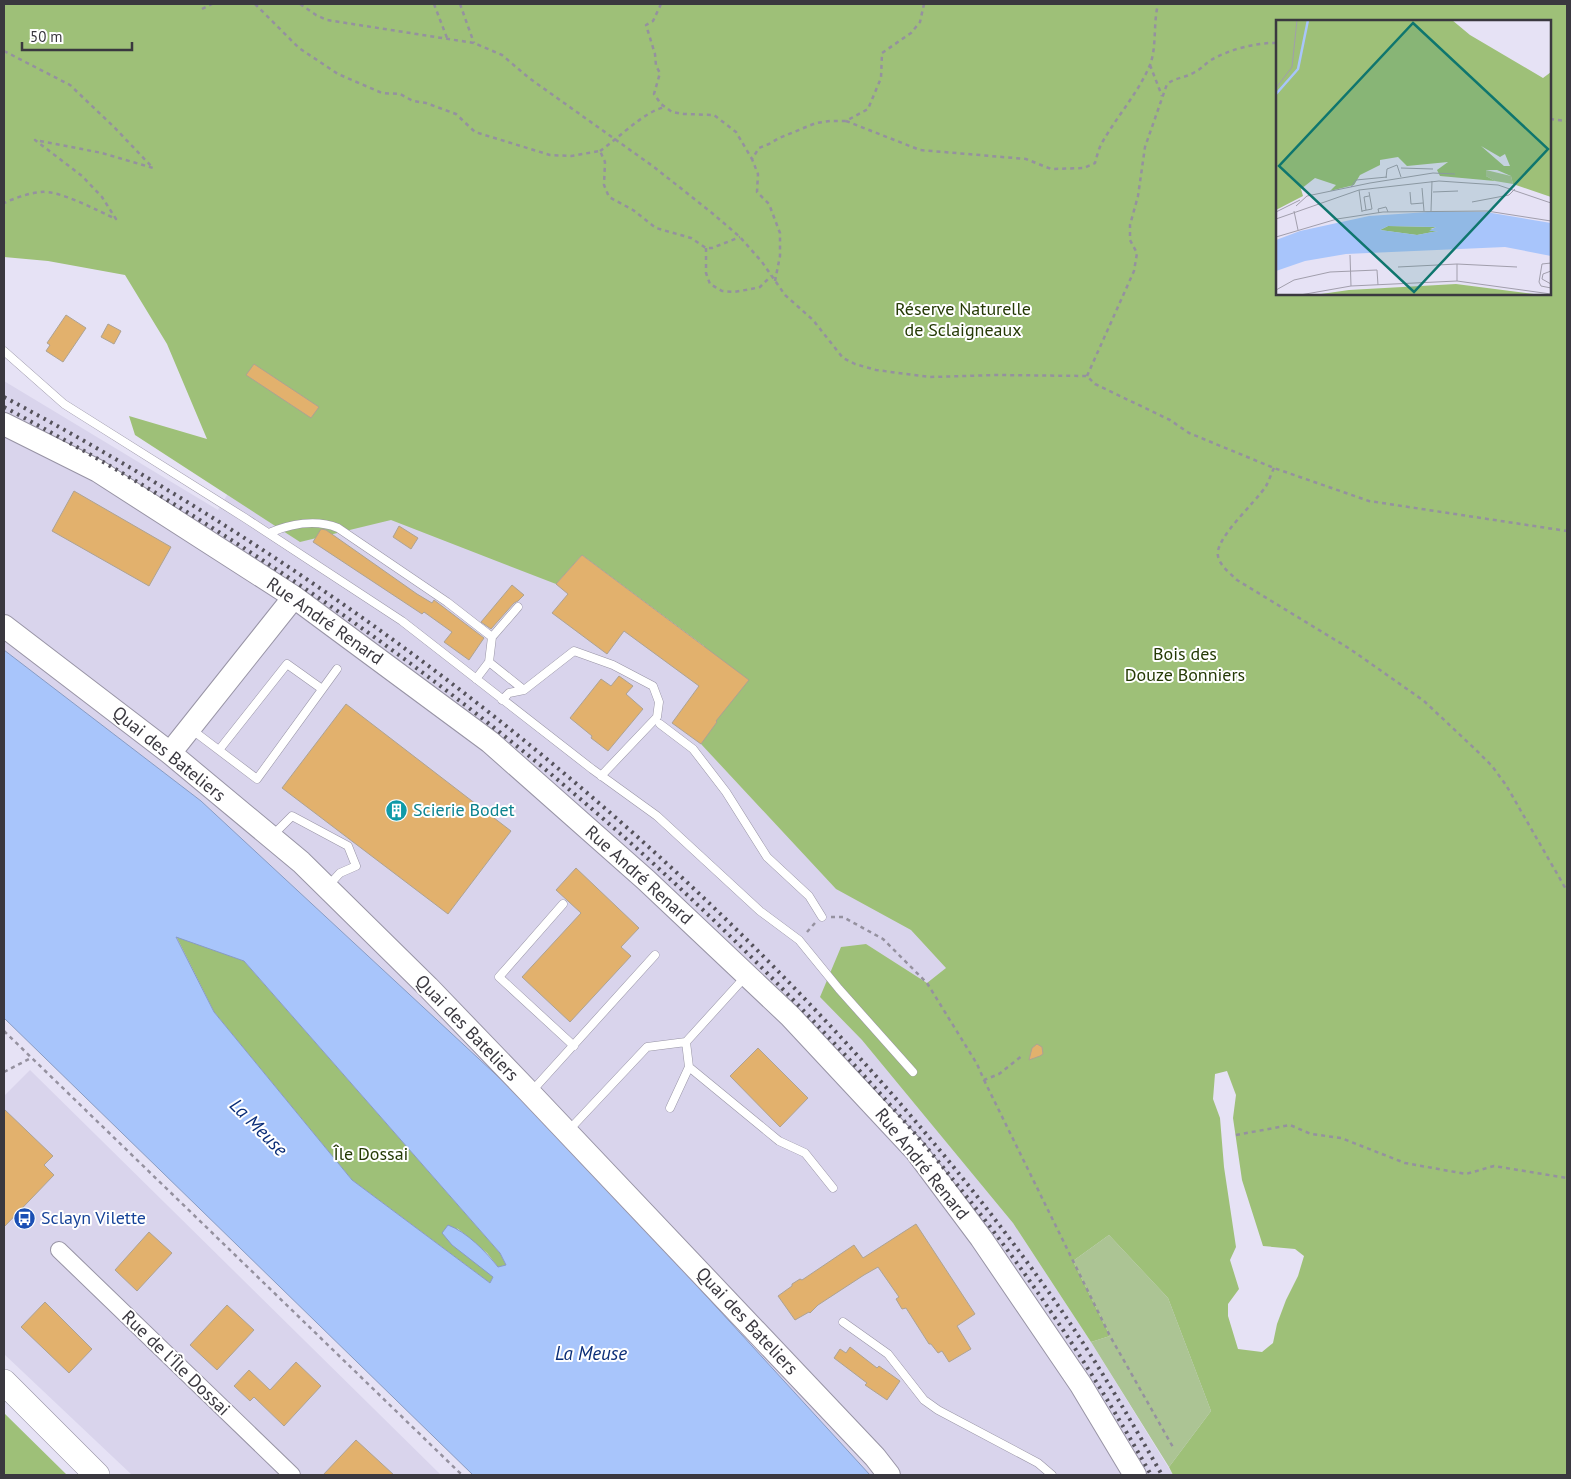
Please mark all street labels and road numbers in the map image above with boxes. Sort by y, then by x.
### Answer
street label: Rue André Renard [262,572,388,669]
street label: Quai des Bateliers [108,701,231,806]
street label: Rue André Renard [581,820,698,929]
street label: Quai des Bateliers [411,970,524,1086]
street label: Rue André Renard [870,1103,975,1224]
street label: Quai des Bateliers [691,1262,803,1379]
street label: Rue de l'Île Dossai [117,1305,235,1420]

